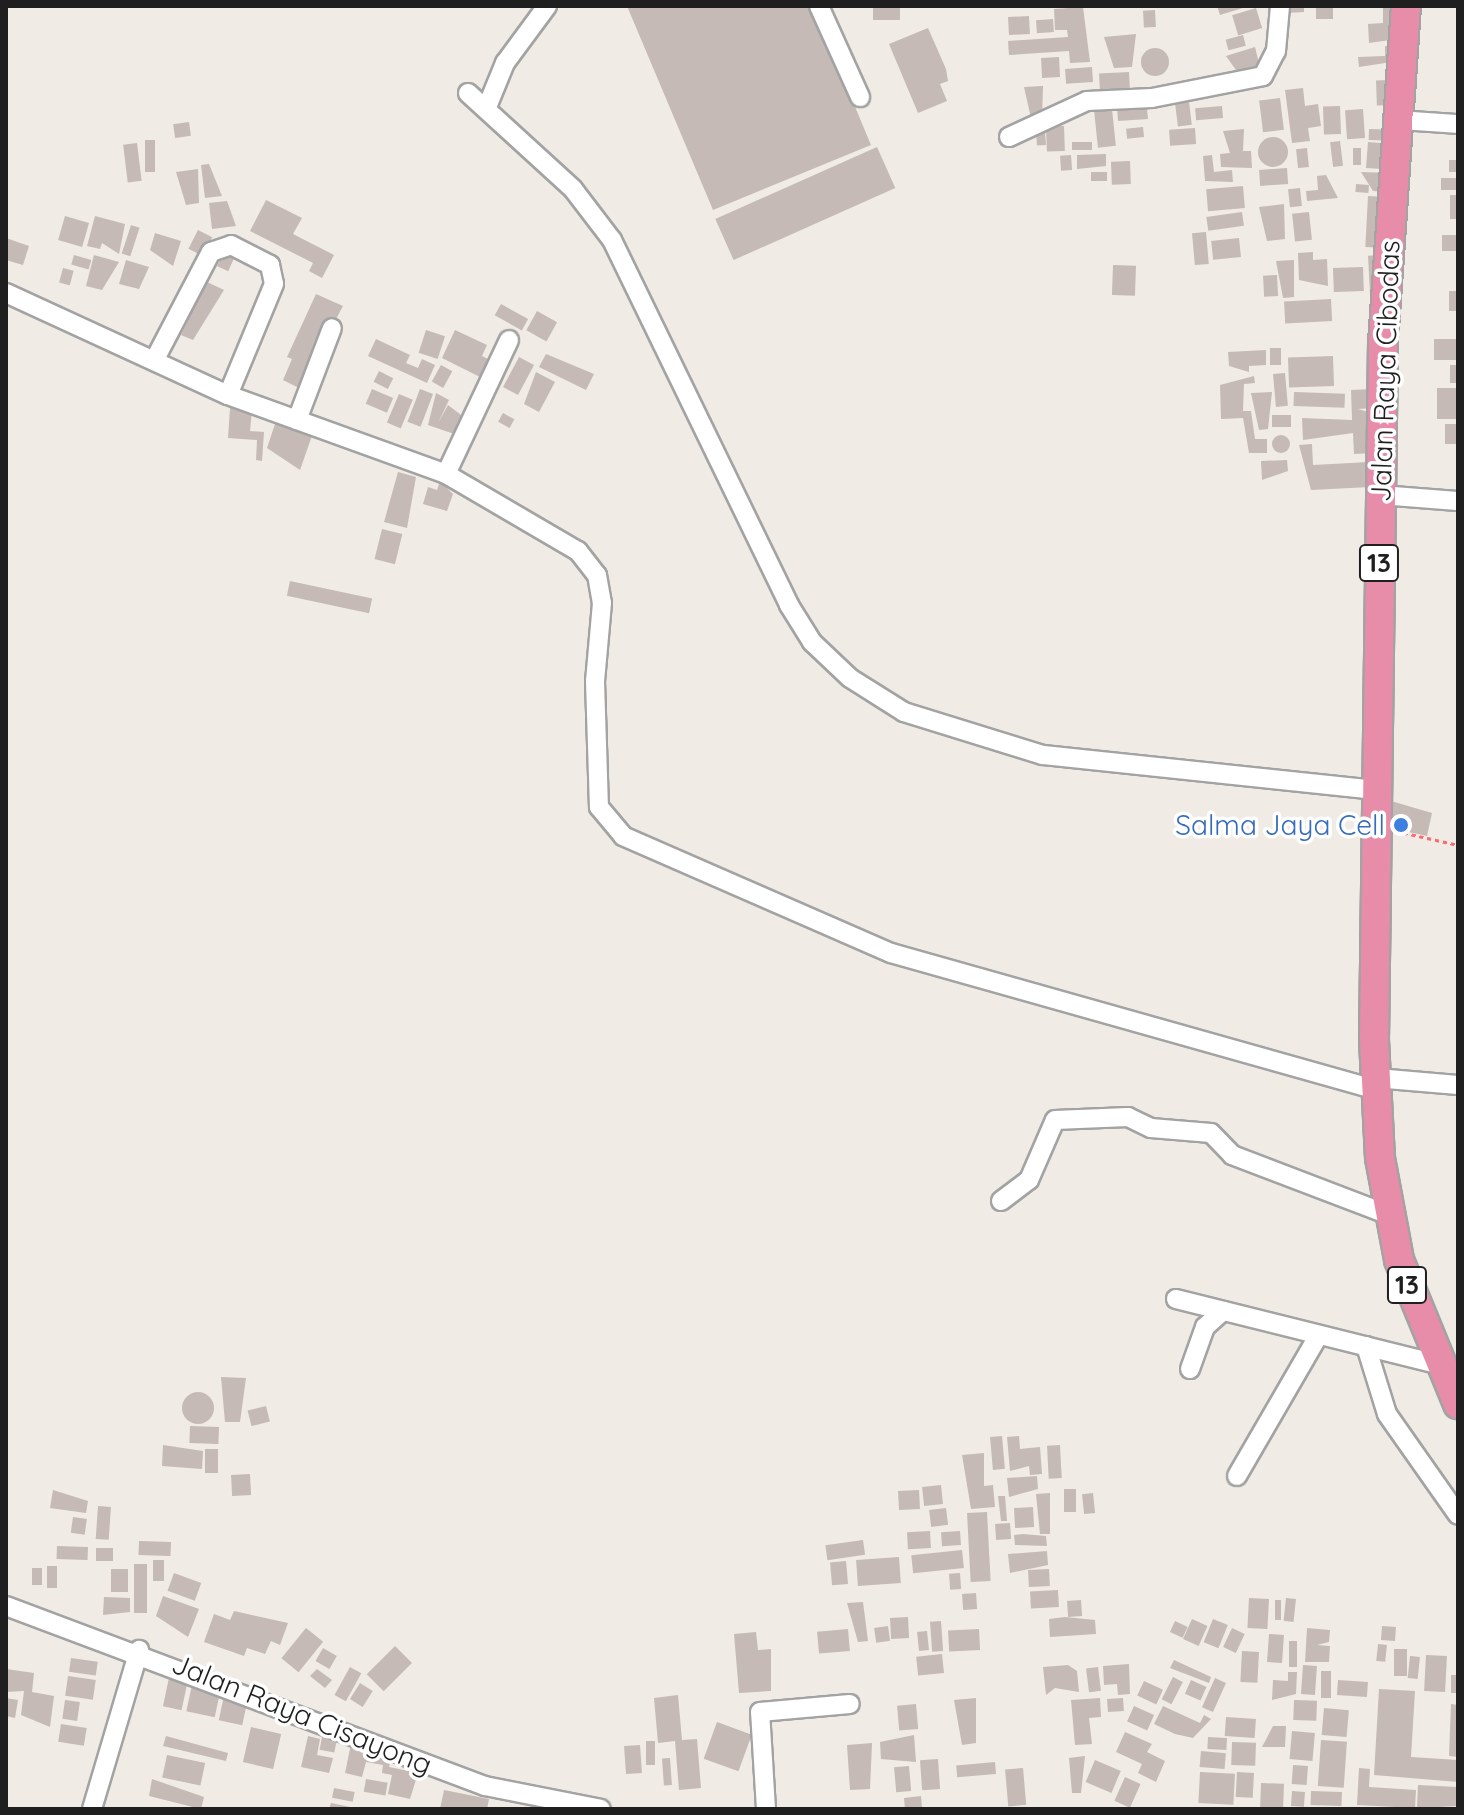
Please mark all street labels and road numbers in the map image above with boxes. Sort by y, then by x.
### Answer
street label: Jalan Raya Cibodas [1364,240,1406,502]
road number: 13 [1357,541,1401,585]
road number: 13 [1385,1263,1429,1307]
street label: Jalan Raya Cisayong [167,1646,437,1782]

